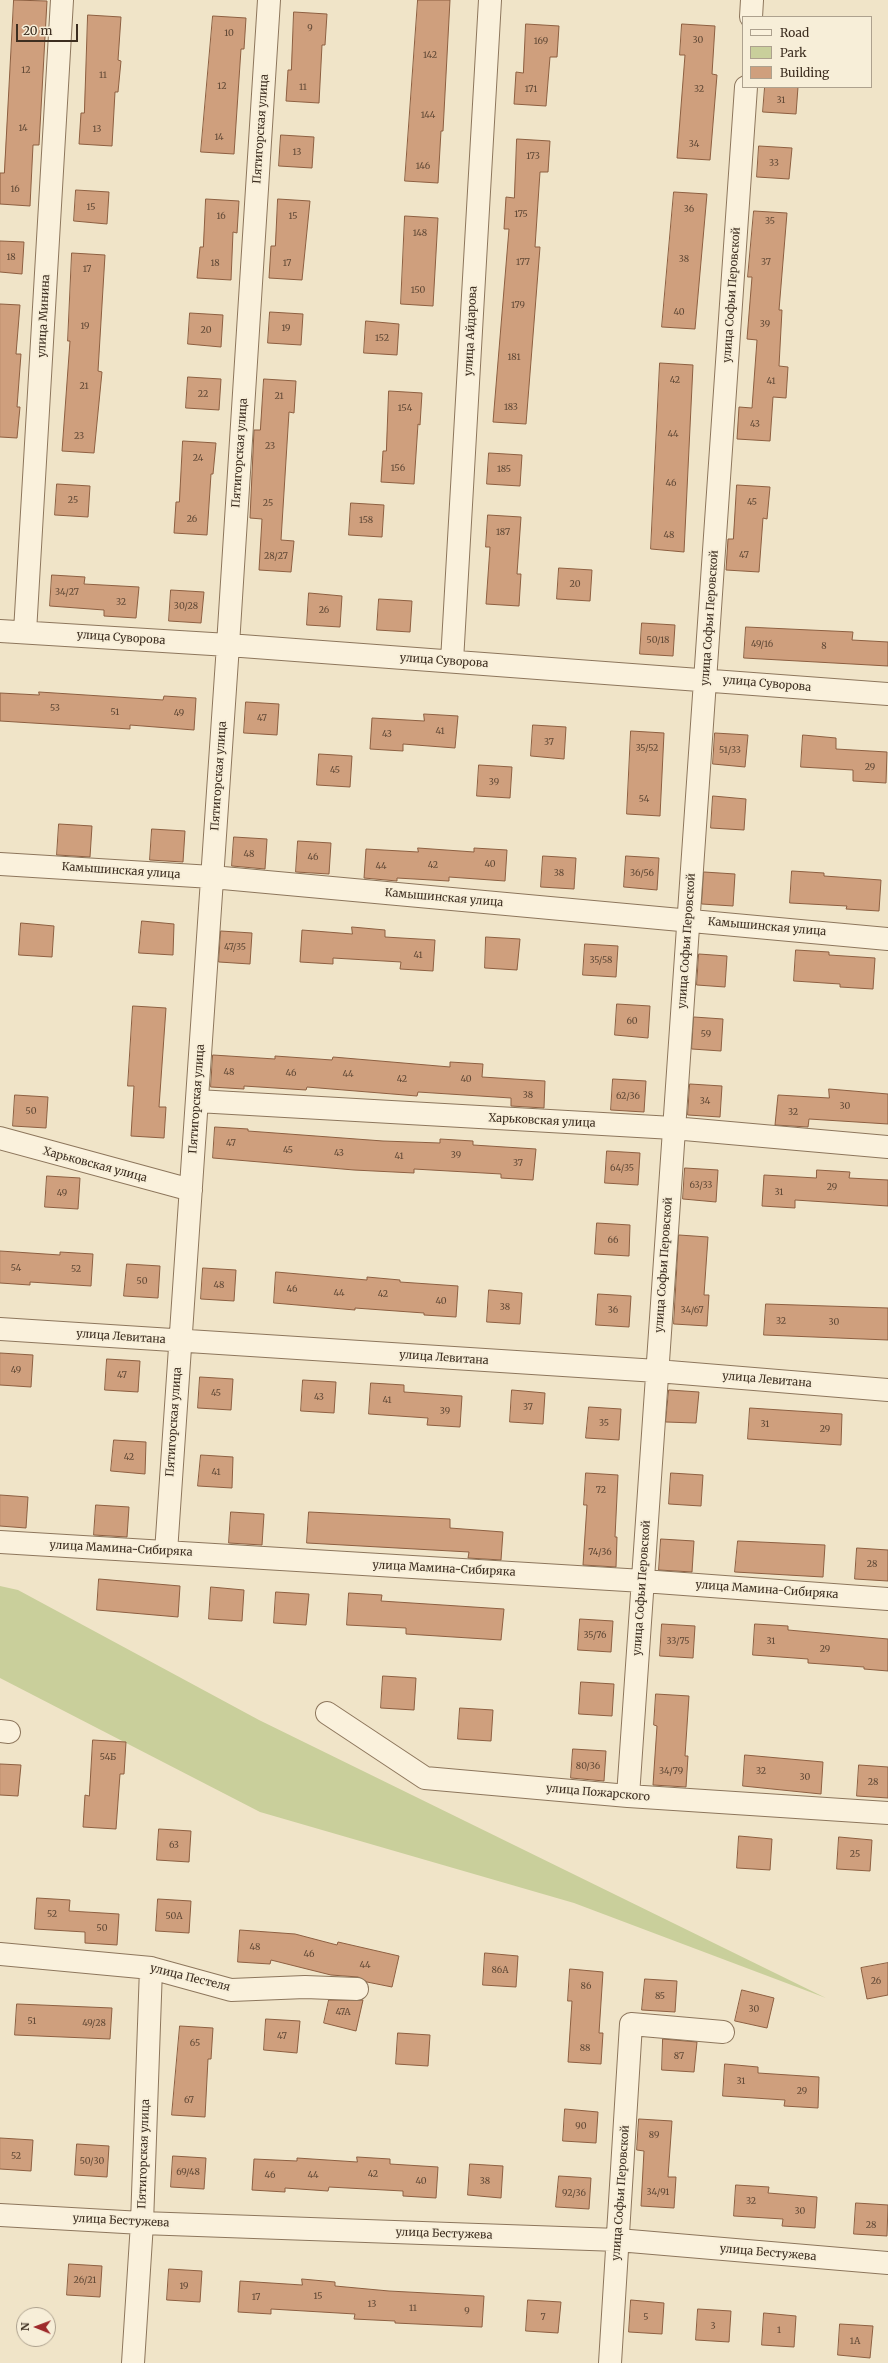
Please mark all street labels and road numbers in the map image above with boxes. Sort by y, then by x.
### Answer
street label: Пятигорская улица [251,74,271,184]
street label: улица Софьи Перовской [721,227,743,363]
street label: улица Минина [35,274,53,358]
street label: улица Айдарова [462,286,480,376]
street label: Пятигорская улица [230,398,250,508]
street label: улица Софьи Перовской [699,550,721,686]
street label: улица Суворова [76,628,166,648]
street label: улица Суворова [399,651,489,671]
street label: улица Суворова [722,674,812,694]
street label: Пятигорская улица [209,721,229,831]
street label: Камышинская улица [61,860,181,882]
street label: улица Софьи Перовской [676,873,698,1009]
street label: Камышинская улица [384,886,504,910]
street label: Камышинская улица [707,915,827,939]
street label: Пятигорская улица [187,1044,207,1154]
street label: Харьковская улица [488,1112,596,1130]
street label: Харьковская улица [41,1145,149,1185]
street label: улица Софьи Перовской [653,1197,675,1333]
street label: улица Левитана [76,1327,166,1347]
street label: улица Левитана [399,1348,489,1368]
street label: Пятигорская улица [164,1367,184,1477]
street label: улица Левитана [722,1370,812,1390]
street label: улица Софьи Перовской [631,1520,653,1656]
street label: улица Мамина-Сибиряка [49,1539,193,1559]
street label: улица Мамина-Сибиряка [372,1559,516,1579]
street label: улица Мамина-Сибиряка [695,1578,839,1602]
street label: улица Пожарского [545,1782,651,1804]
street label: улица Пестеля [149,1962,231,1994]
street label: Пятигорская улица [135,2099,153,2209]
street label: улица Софьи Перовской [610,2125,632,2261]
street label: улица Бестужева [72,2212,170,2230]
street label: улица Бестужева [395,2226,493,2242]
street label: улица Бестужева [719,2242,817,2264]

